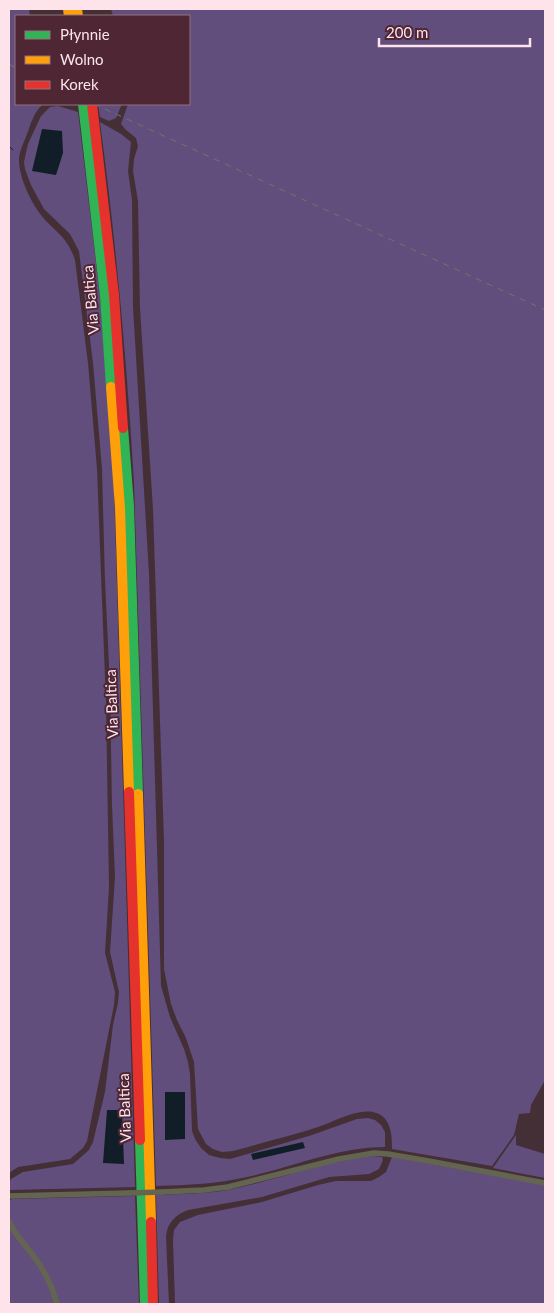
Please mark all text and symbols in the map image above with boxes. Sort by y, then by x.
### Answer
legend [15,15,190,105]
scale bar [379,15,530,47]
text: 200 m [386,23,428,41]
text: Płynnie [60,25,110,43]
text: Wolno [60,50,104,68]
text: Korek [60,75,99,93]
street label: Via Baltica [78,265,102,335]
street label: Via Baltica [101,669,121,739]
street label: Via Baltica [114,1073,134,1143]

